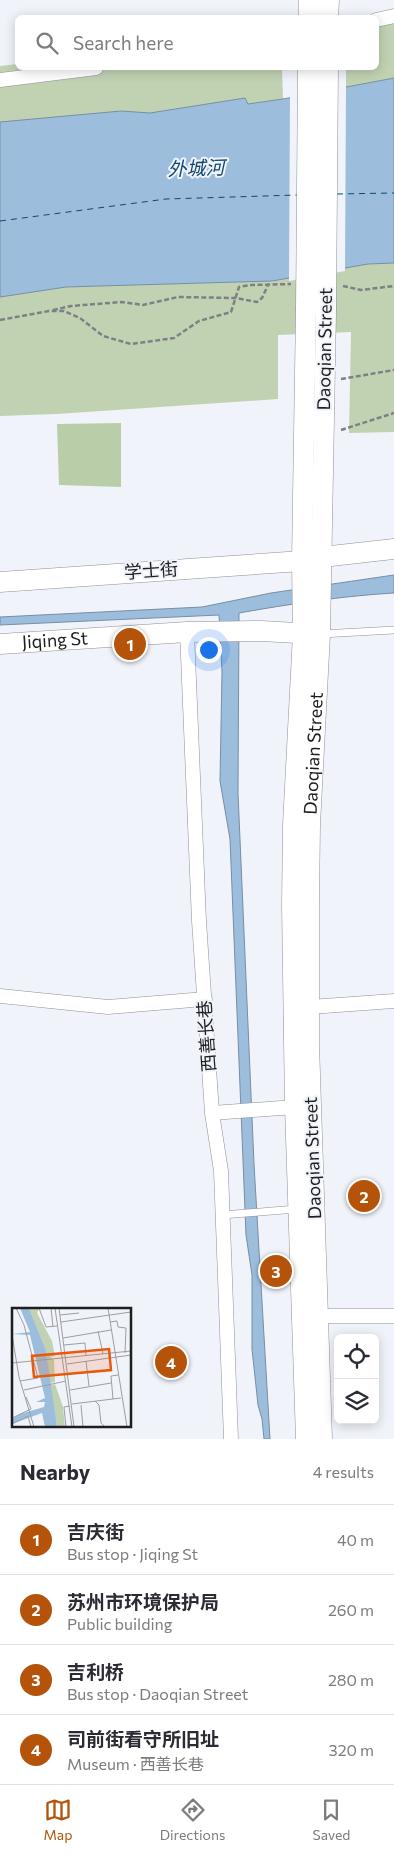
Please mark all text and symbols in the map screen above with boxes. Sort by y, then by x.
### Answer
search box [15,15,379,70]
icon: search [33,29,61,57]
text: Search here [73,31,173,54]
water label: 外城河 [167,155,229,180]
street label: Daoqian Street [312,287,336,410]
street label: 学士街 [123,557,179,583]
pin: 1 [114,625,146,663]
street label: Jiqing St [21,626,89,653]
your location [196,637,222,663]
street label: Daoqian Street [299,691,327,815]
street label: 西善长巷 [193,999,219,1073]
street label: Daoqian Street [299,1096,325,1220]
pin: 2 [348,1177,380,1215]
pin: 3 [260,1252,292,1290]
inset map [12,1308,131,1426]
map controls [334,1334,379,1424]
button: locate [334,1334,379,1379]
pin: 4 [155,1343,187,1381]
button: layers [334,1379,379,1424]
text: Nearby [20,1459,90,1484]
text: 4 results [313,1462,374,1481]
text: 吉庆街 [67,1520,124,1543]
text: 1 [32,1530,40,1549]
text: 40 m [337,1530,374,1549]
text: Bus stop · Jiqing St [67,1544,198,1563]
text: 苏州市环境保护局 [67,1590,219,1613]
text: 2 [31,1600,41,1619]
text: 260 m [328,1600,374,1619]
text: Public building [67,1614,172,1633]
text: 吉利桥 [67,1660,124,1683]
text: 3 [31,1670,41,1689]
text: 280 m [328,1670,374,1689]
text: Bus stop · Daoqian Street [67,1684,248,1703]
text: 司前街看守所旧址 [67,1727,219,1750]
text: 4 [31,1740,41,1759]
text: 320 m [329,1740,374,1759]
text: Museum · 西善长巷 [67,1754,204,1773]
tab: Map [44,1796,72,1843]
tab: Directions [160,1796,225,1843]
tab: Saved [313,1796,350,1843]

